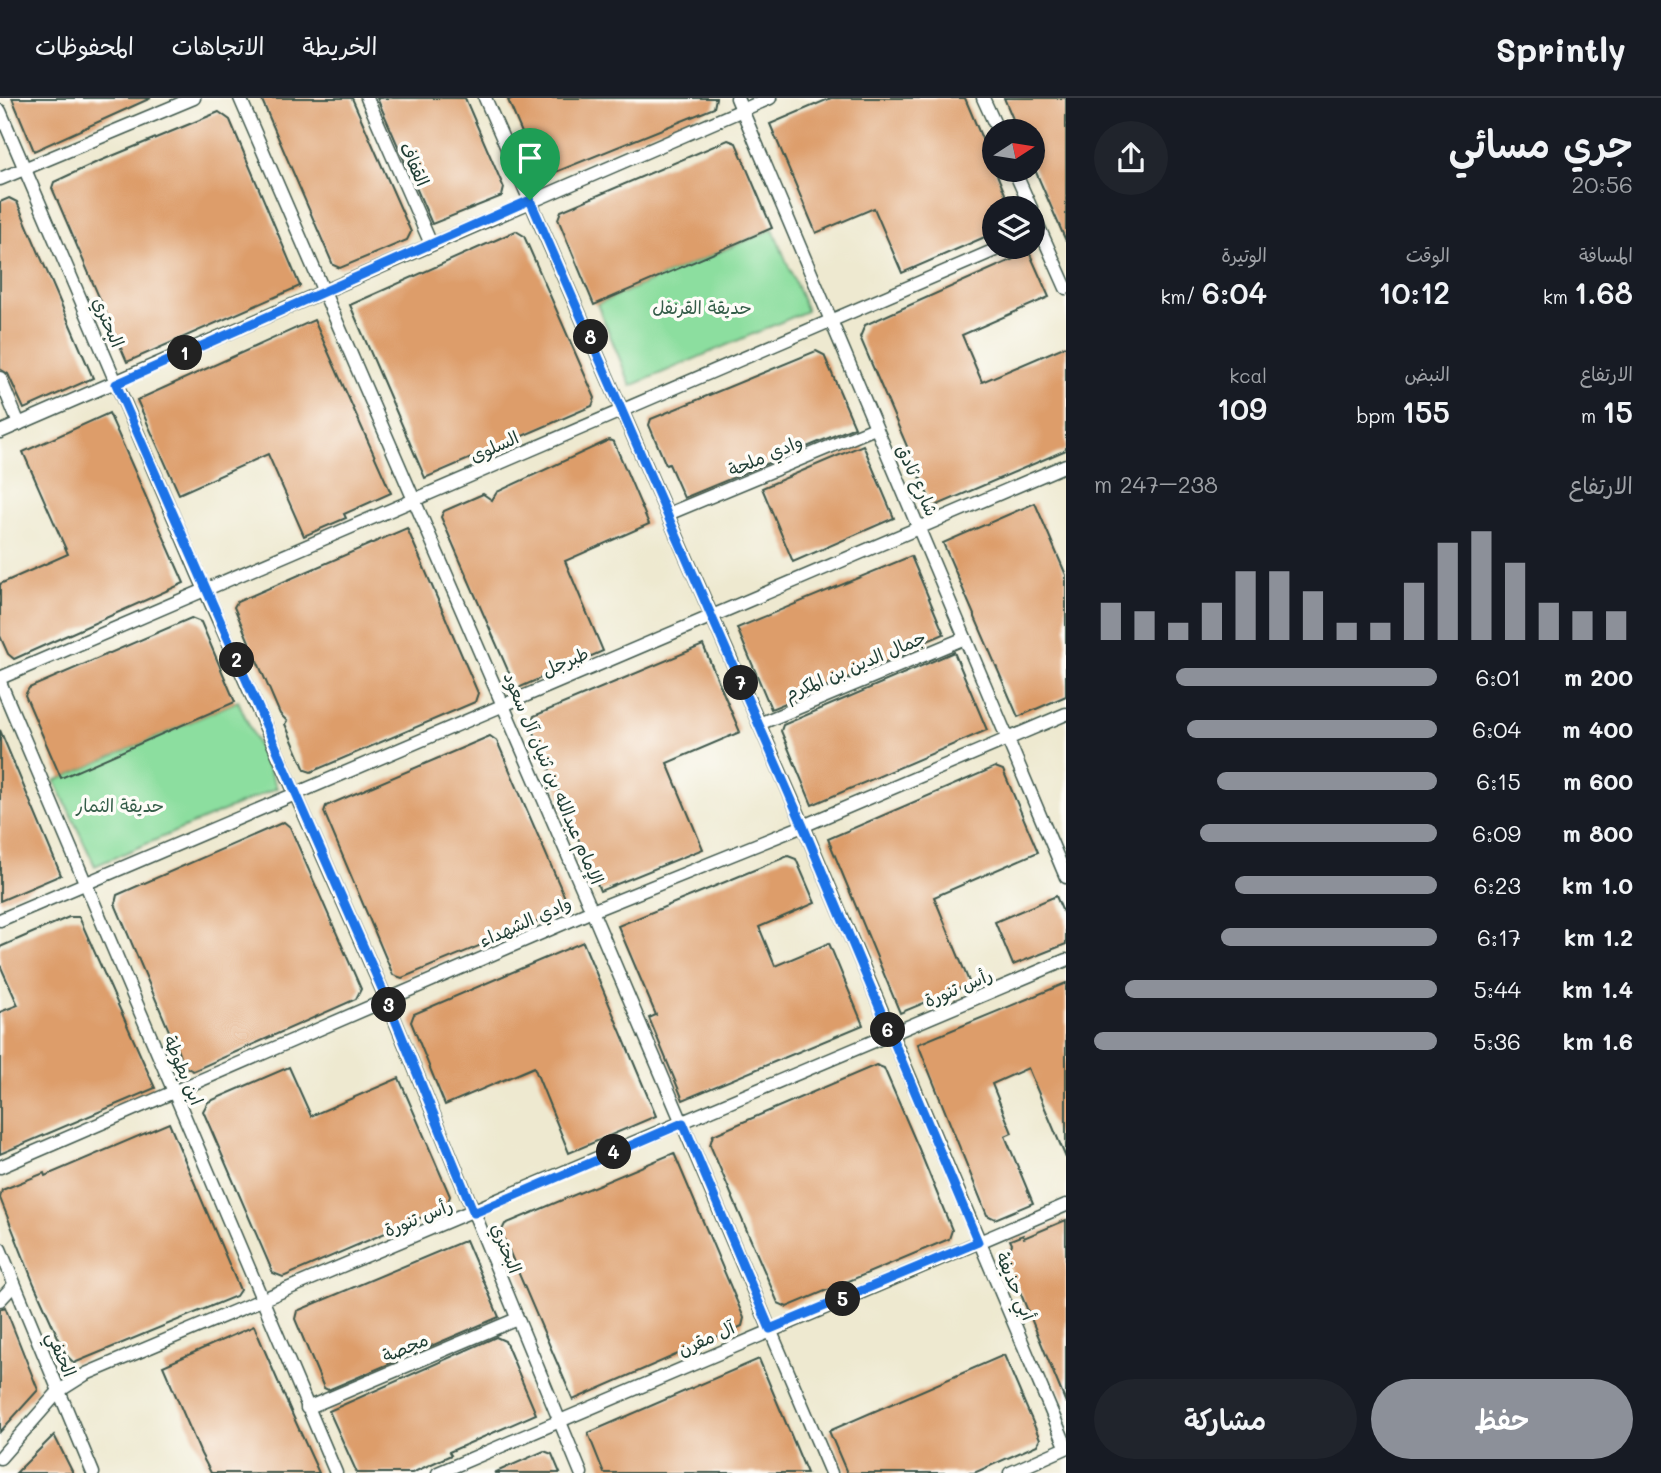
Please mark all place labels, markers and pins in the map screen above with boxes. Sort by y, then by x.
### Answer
pin [500,128,560,200]
pin: 8 [574,320,608,354]
pin: 1 [168,336,202,370]
pin: 2 [219,642,254,678]
pin: 7 [724,666,758,700]
pin: 3 [372,988,406,1023]
pin: 6 [870,1012,906,1048]
pin: 4 [596,1134,632,1170]
pin: 5 [826,1282,860,1316]

